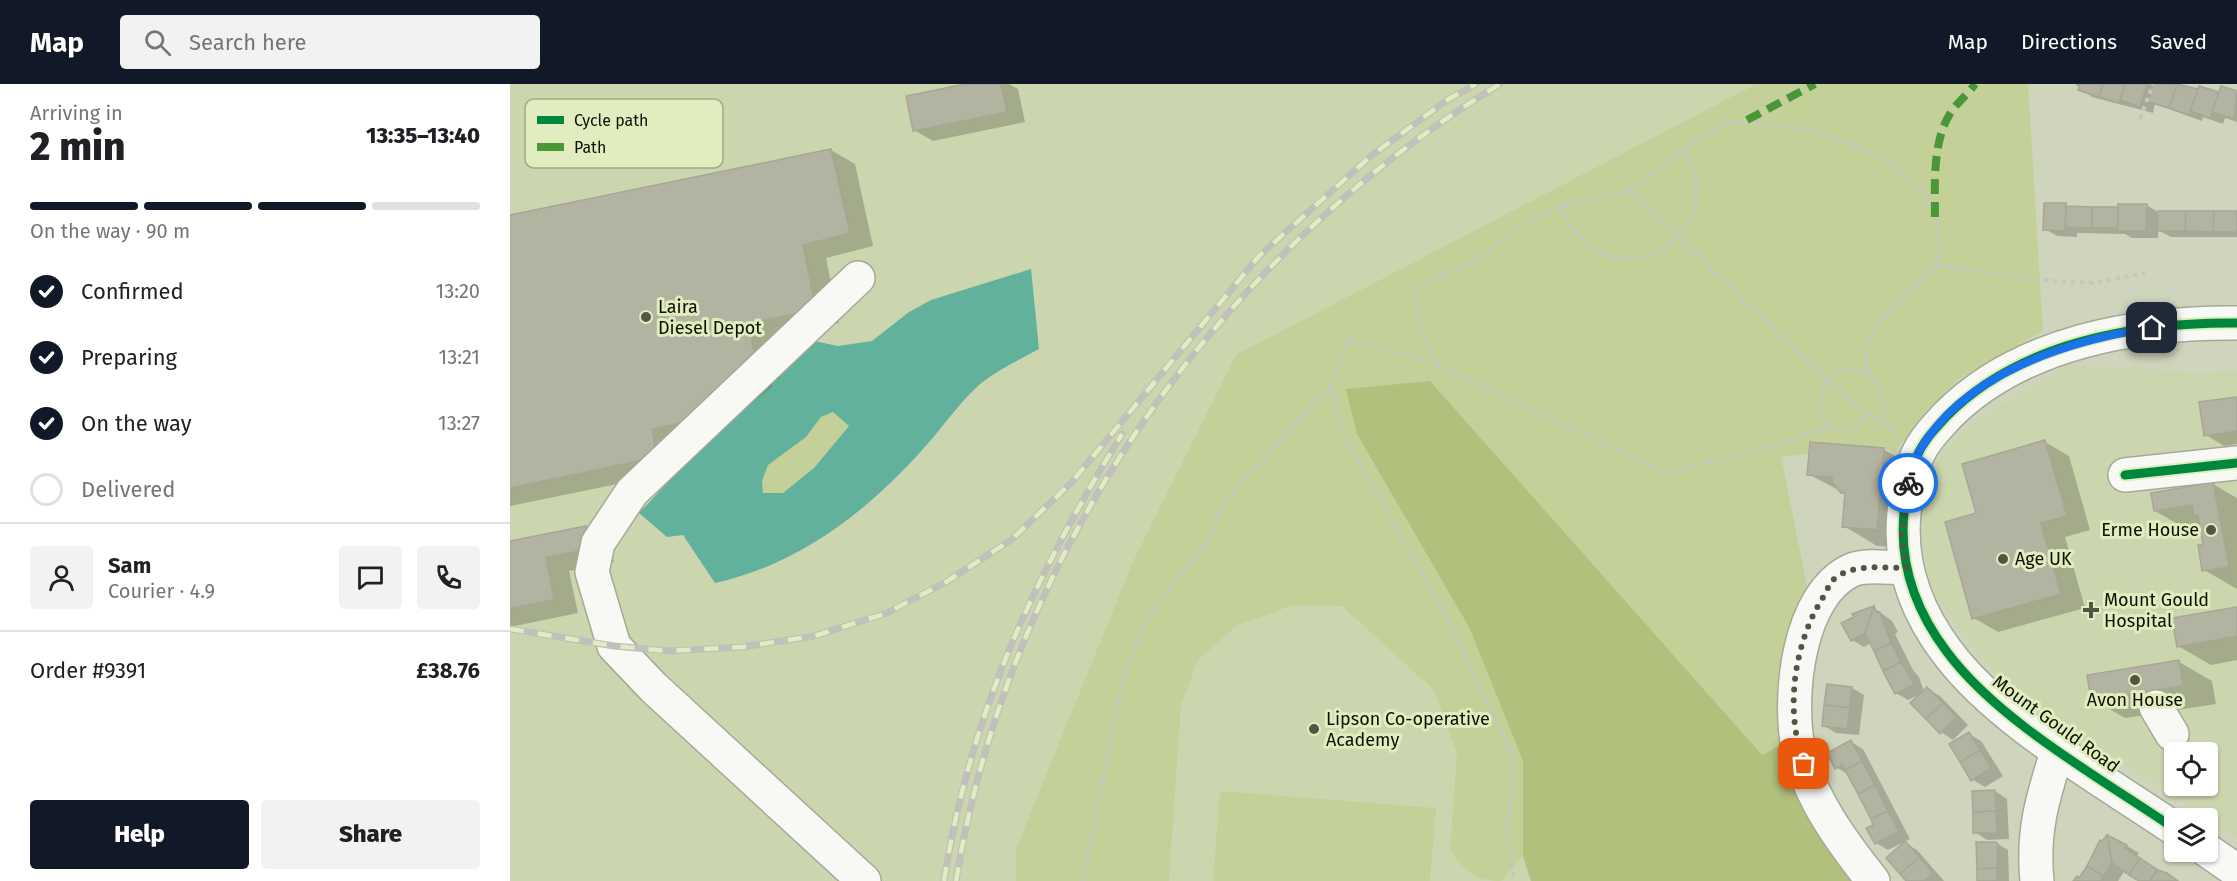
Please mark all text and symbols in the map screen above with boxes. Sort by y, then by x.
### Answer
search box [120,15,540,69]
text: Map [30,26,84,59]
icon: search [141,26,174,59]
text: Search here [189,29,307,56]
text: Map [1948,29,1988,55]
text: Directions [2021,29,2117,55]
text: Saved [2150,29,2207,55]
legend [525,99,723,168]
text: Arriving in [30,101,123,125]
text: Cycle path [574,111,648,130]
text: 13:35–13:40 [366,122,480,149]
text: 2 min [30,124,126,170]
text: Path [574,138,606,157]
text: On the way · 90 m [30,219,190,243]
icon: check [30,275,63,308]
text: Confirmed [81,278,184,305]
text: 13:20 [436,279,480,303]
place label: Laira Diesel Depot [658,296,762,339]
pin [2126,302,2177,353]
marker: Laira Diesel Depot [639,310,653,324]
icon: home [2135,311,2168,344]
icon: check [30,341,63,374]
text: Preparing [81,344,177,371]
text: 13:21 [439,345,480,369]
icon: check [30,407,63,440]
text: On the way [81,410,192,437]
text: 13:27 [438,411,480,435]
courier [1878,453,1938,513]
icon: bike [1892,467,1925,500]
text: Delivered [81,476,176,503]
place label: Erme House [2101,519,2199,541]
marker: Erme House [2204,523,2218,537]
button: person [30,546,93,609]
button: chat [339,546,402,609]
button: phone [417,546,480,609]
place label: Age UK [2015,548,2072,570]
text: Sam [108,552,151,579]
marker: Age UK [1996,552,2010,566]
text: Courier · 4.9 [108,579,215,603]
place label: Mount Gould Hospital [2104,589,2209,632]
marker: Mount Gould Hospital [2082,601,2100,619]
text: Order #9391 [30,657,146,684]
text: £38.76 [416,657,480,684]
street label: Mount Gould Road [1988,671,2124,777]
marker: Avon House [2128,673,2142,687]
place label: Avon House [2087,689,2183,711]
place label: Lipson Co-operative Academy [1326,708,1490,751]
marker: Lipson Co-operative Academy [1307,722,1321,736]
pin [1778,738,1829,789]
map controls [2164,742,2218,862]
button: locate [2164,742,2218,796]
icon: bag [1787,747,1820,780]
button: Help [30,800,249,869]
button: Share [261,800,480,869]
button: layers [2164,808,2218,862]

